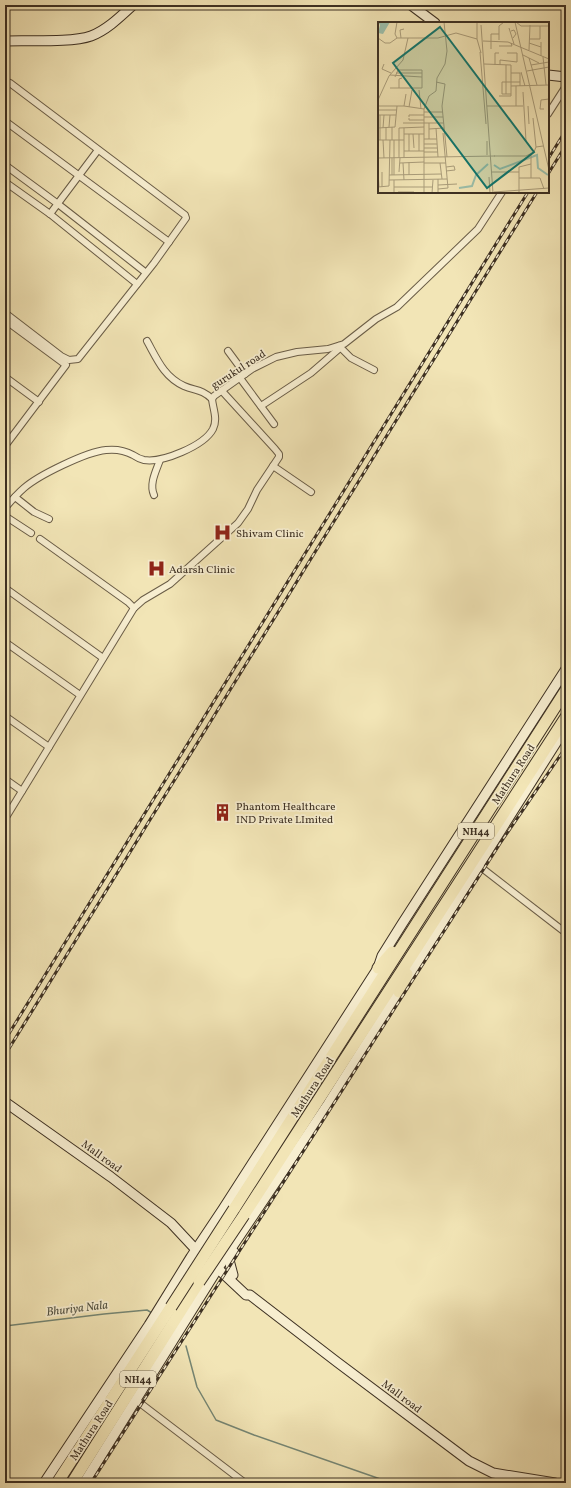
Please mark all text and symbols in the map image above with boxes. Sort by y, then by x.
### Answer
inset map [378,22,549,193]
street label: gurukul road [209,347,269,394]
hospital icon: Shivam Clinic [213,523,233,543]
place label: Shivam Clinic [236,527,304,542]
hospital icon: Adarsh Clinic [146,559,166,579]
place label: Adarsh Clinic [169,563,235,578]
street label: Mathura Road [489,742,539,808]
place label: Phantom Healthcare IND Private LImited [236,800,335,828]
building icon: Phantom Healthcare IND Private LImited [213,802,233,822]
road number: NH44 [458,823,494,839]
street label: Mathura Road [288,1055,338,1121]
street label: Mall road [78,1137,124,1177]
water label: Bhuriya Nala [45,1297,109,1321]
road number: NH44 [120,1371,156,1387]
street label: Mall road [378,1377,424,1417]
street label: Mathura Road [67,1398,117,1464]

